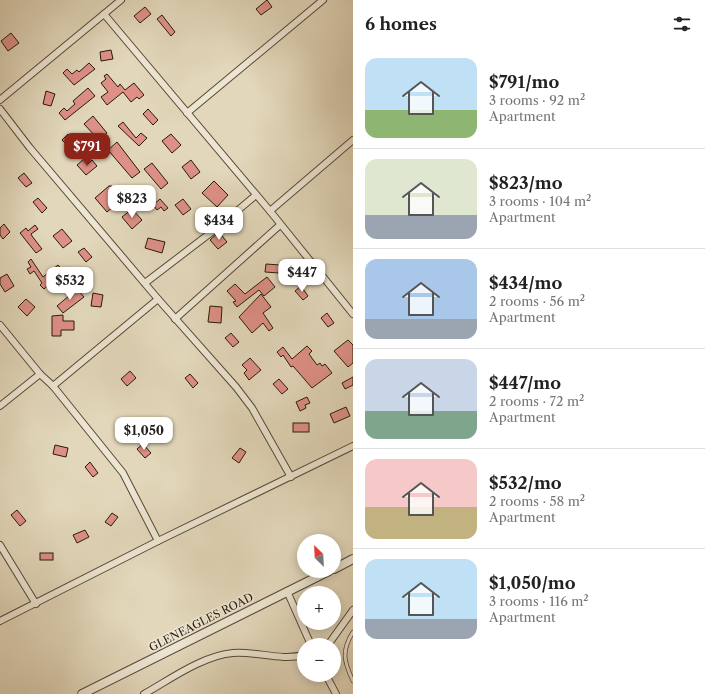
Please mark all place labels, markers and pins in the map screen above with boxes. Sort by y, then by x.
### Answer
pin: $791 [63,133,111,167]
pin: $823 [108,185,156,219]
pin: $434 [195,207,243,241]
pin: $447 [278,259,326,293]
pin: $532 [46,267,94,301]
pin: $1,050 [111,417,177,451]

